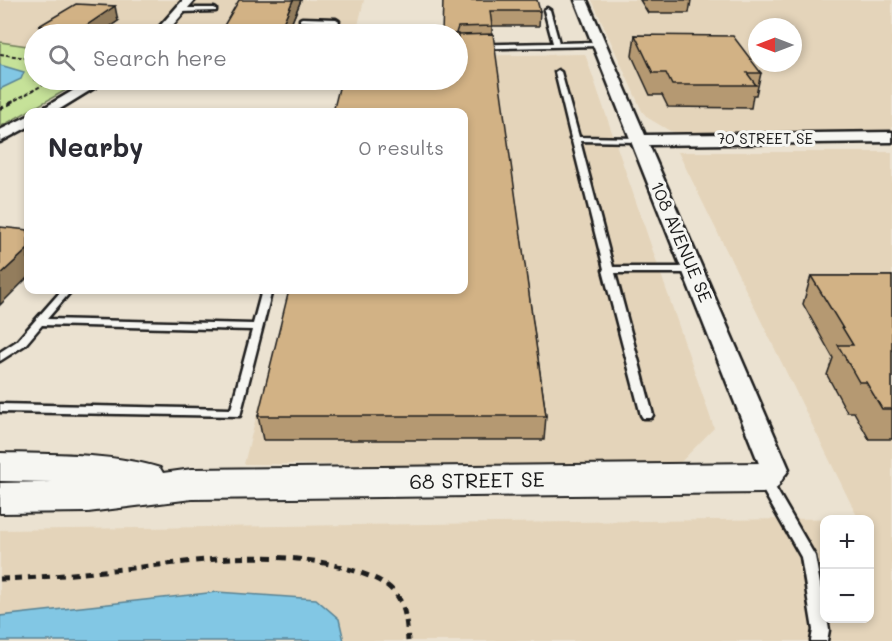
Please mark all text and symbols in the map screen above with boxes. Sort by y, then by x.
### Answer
north arrow [748,18,802,72]
search box [24,24,468,90]
icon: search [45,41,78,74]
text: Search here [93,43,227,72]
street label: 70 STREET SE [717,128,813,148]
text: Nearby [48,130,143,164]
text: 0 results [359,134,444,160]
street label: 108 AVENUE SE [646,177,718,306]
street label: 68 STREET SE [409,465,545,494]
map controls [820,515,874,623]
button: + [820,515,874,569]
button: − [820,569,874,623]

